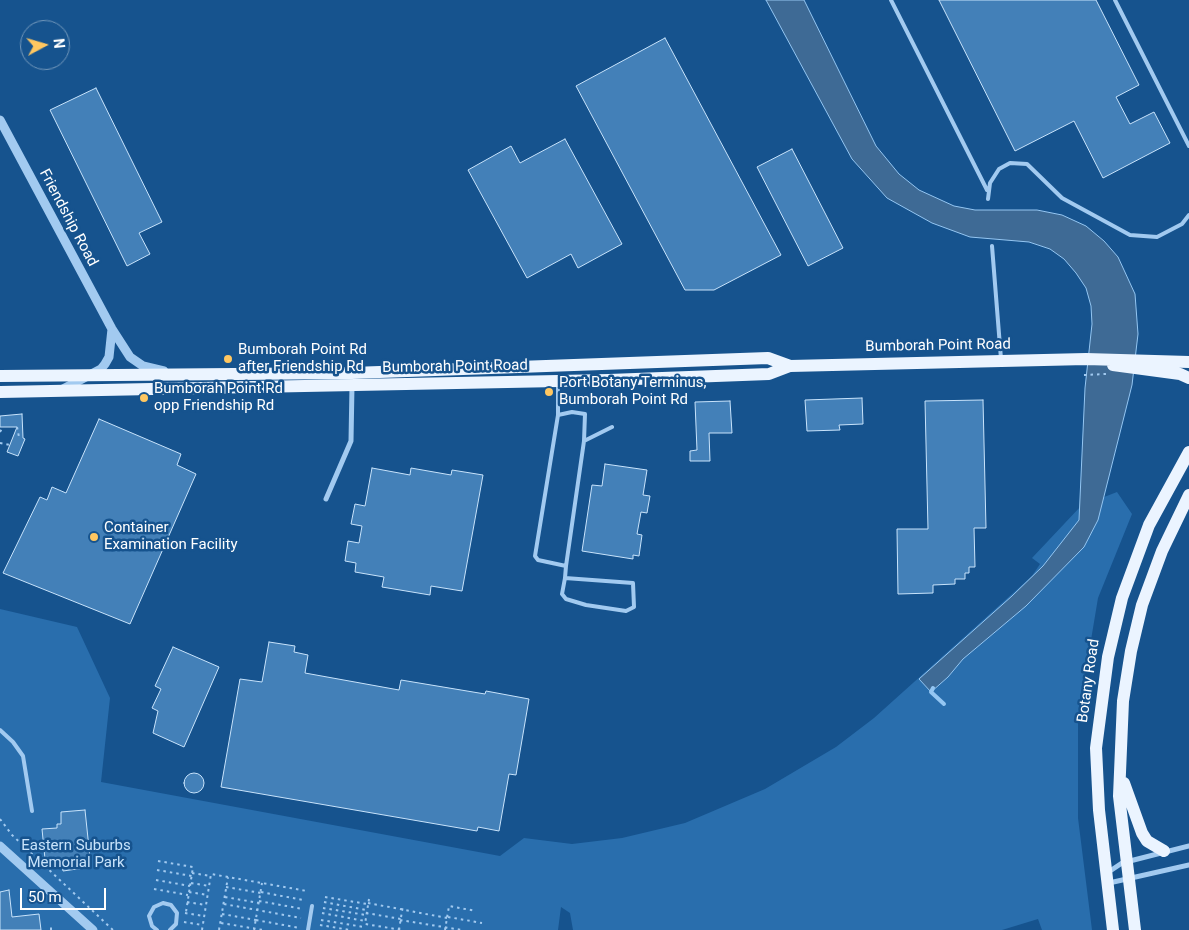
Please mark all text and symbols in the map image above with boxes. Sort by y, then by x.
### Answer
north arrow [20,20,70,70]
text: N [50,38,67,49]
street label: Friendship Road [35,166,101,270]
street label: Bumborah Point Road [865,336,1011,356]
place label: Bumborah Point Rd after Friendship Rd [238,341,367,376]
marker: Bumborah Point Rd after Friendship Rd [222,353,234,365]
street label: Bumborah Point Road [382,357,528,377]
place label: Port Botany Terminus, Bumborah Point Rd [559,374,706,409]
place label: Bumborah Point Rd opp Friendship Rd [154,380,283,415]
marker: Port Botany Terminus, Bumborah Point Rd [543,386,555,398]
marker: Bumborah Point Rd opp Friendship Rd [138,392,150,404]
place label: Container Examination Facility [104,519,237,554]
marker: Container Examination Facility [88,531,100,543]
street label: Botany Road [1074,638,1104,724]
park label: Eastern Suburbs Memorial Park [21,837,131,872]
scale bar [22,878,109,910]
text: 50 m [28,888,62,906]

